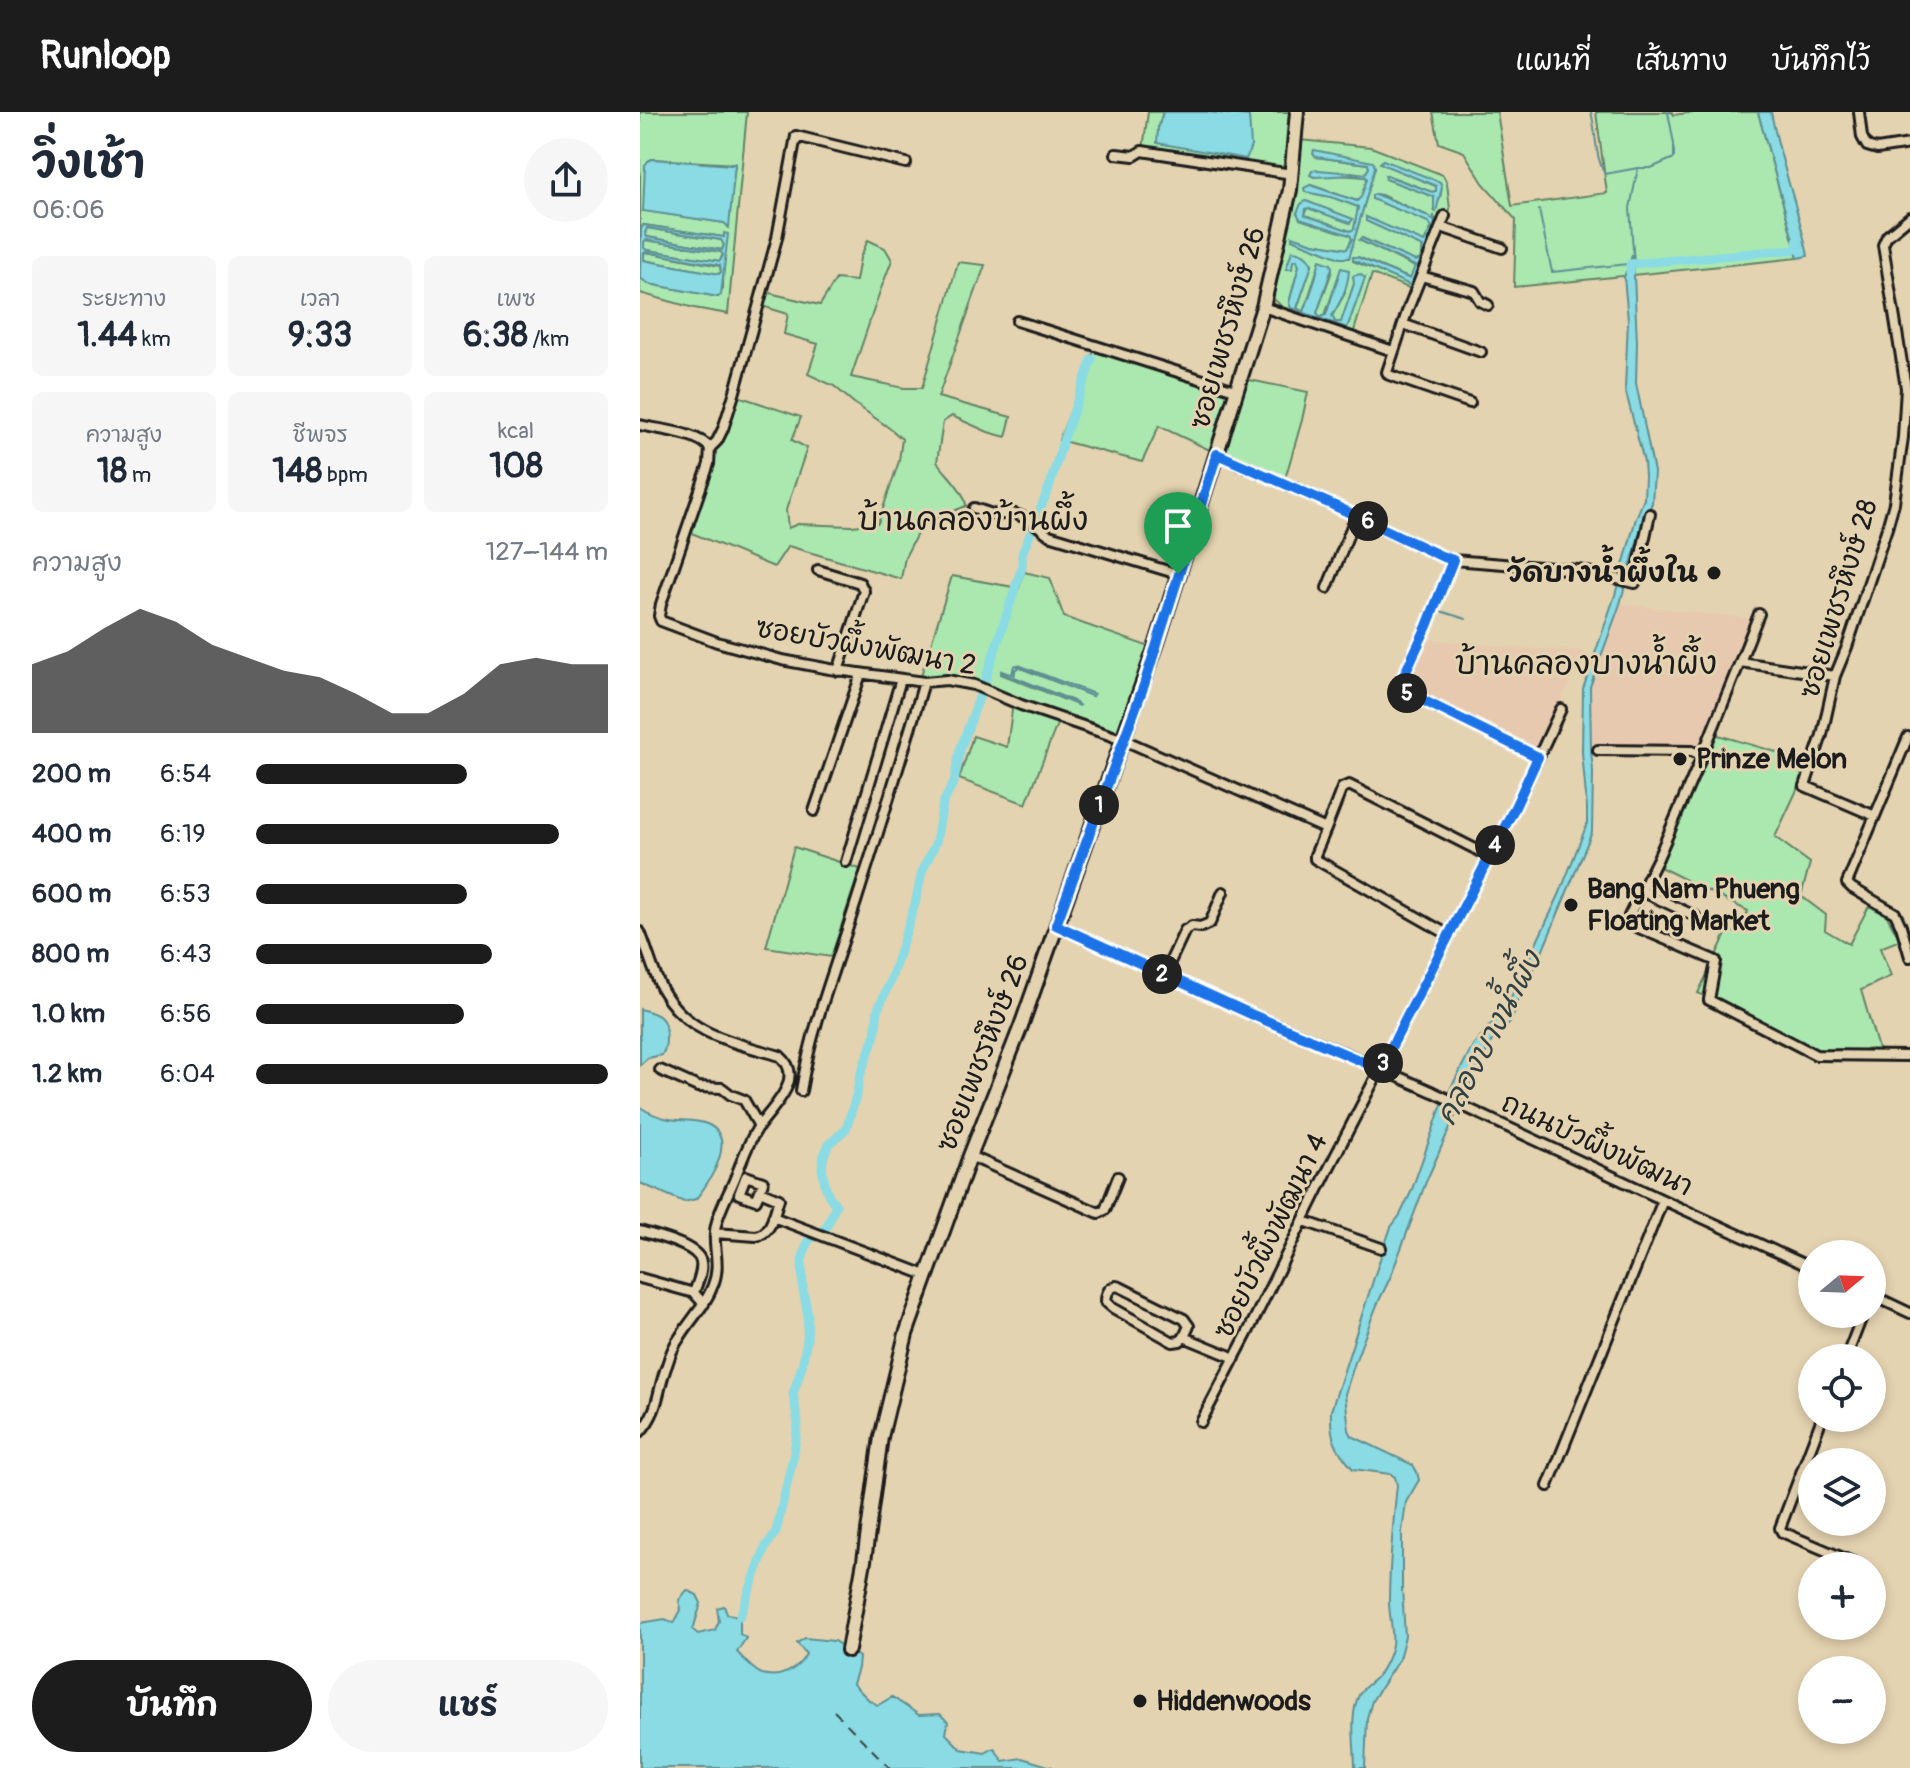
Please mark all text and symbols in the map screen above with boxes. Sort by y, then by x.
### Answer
text: Runloop [40,32,171,80]
text: แผนที่ [1515,44,1591,79]
text: เส้นทาง [1635,44,1728,79]
text: บันทึกไว้ [1772,44,1870,79]
text: วิ่งเช้า [32,136,145,191]
button: share [524,138,608,222]
text: 06:06 [32,194,105,226]
street label: ซอยเพชรหึงษ์ 26 [1180,222,1274,433]
text: ระยะทาง [82,285,166,313]
text: เวลา [300,285,340,313]
text: เพซ [496,285,536,313]
text: 1.44 [77,314,137,357]
text: 9:33 [288,314,352,357]
text: 6:38 [463,314,528,357]
text: km [137,325,171,353]
text: /km [528,325,569,353]
text: kcal [498,417,534,445]
text: ความสูง [86,421,162,449]
text: ชีพจร [292,421,348,449]
text: 108 [489,445,543,488]
text: 18 [97,450,127,493]
text: 148 [272,450,322,493]
text: m [127,461,151,489]
text: bpm [322,461,368,489]
district label: บ้านคลองบ้านผึ้ง [858,490,1088,540]
pin [1144,492,1212,574]
street label: ซอยเพชรหึงษ์ 28 [1789,494,1886,703]
pin: 6 [1348,501,1388,541]
icon: arrive [1156,504,1200,548]
text: 6 [1362,507,1374,535]
text: 127–144 m [485,536,608,568]
place label: วัดบางน้ำผึ้งใน [1507,544,1698,591]
text: ความสูง [32,547,122,579]
marker: วัดบางน้ำผึ้งใน [1705,564,1723,582]
street label: ซอยบัวผึ้งพัฒนา 2 [753,602,981,684]
district label: บ้านคลองบางน้ำผึ้ง [1455,633,1717,684]
pin: 5 [1387,673,1427,713]
text: 5 [1401,679,1413,707]
place label: Prinze Melon [1696,742,1847,777]
marker: Prinze Melon [1671,750,1689,768]
text: 200 m [32,758,111,790]
text: 6:54 [160,758,211,790]
pin: 1 [1079,785,1119,825]
text: 1 [1095,791,1103,819]
text: 400 m [32,818,111,850]
text: 6:19 [160,818,206,850]
pin: 4 [1475,825,1515,865]
text: 4 [1489,831,1501,859]
place label: Bang Nam Phueng Floating Market [1587,872,1800,939]
text: 600 m [32,878,111,910]
text: 6:53 [160,878,211,910]
marker: Bang Nam Phueng Floating Market [1562,896,1580,914]
text: 800 m [32,938,109,970]
text: 6:43 [160,938,212,970]
water label: คลองบางน้ำผึ้ง [1419,938,1552,1131]
street label: ซอยเพชรหึงษ์ 26 [926,948,1037,1157]
pin: 2 [1142,954,1182,994]
text: 2 [1156,960,1168,988]
text: 1.0 km [32,998,105,1030]
text: 6:56 [160,998,211,1030]
pin: 3 [1363,1043,1403,1083]
text: 3 [1377,1049,1389,1077]
text: 1.2 km [32,1058,102,1090]
text: 6:04 [160,1058,215,1090]
street label: ถนนบัวผึ้งพัฒนา [1496,1077,1702,1205]
street label: ซอยบัวผึ้งพัฒนา 4 [1198,1124,1336,1344]
north arrow [1798,1240,1886,1328]
map controls [1798,1240,1886,1744]
button: locate [1798,1344,1886,1432]
button: layers [1798,1448,1886,1536]
button: + [1798,1552,1886,1640]
button: − [1798,1656,1886,1744]
button: บันทึก [32,1660,312,1752]
button: แชร์ [328,1660,608,1752]
place label: Hiddenwoods [1156,1684,1311,1719]
marker: Hiddenwoods [1131,1692,1149,1710]

